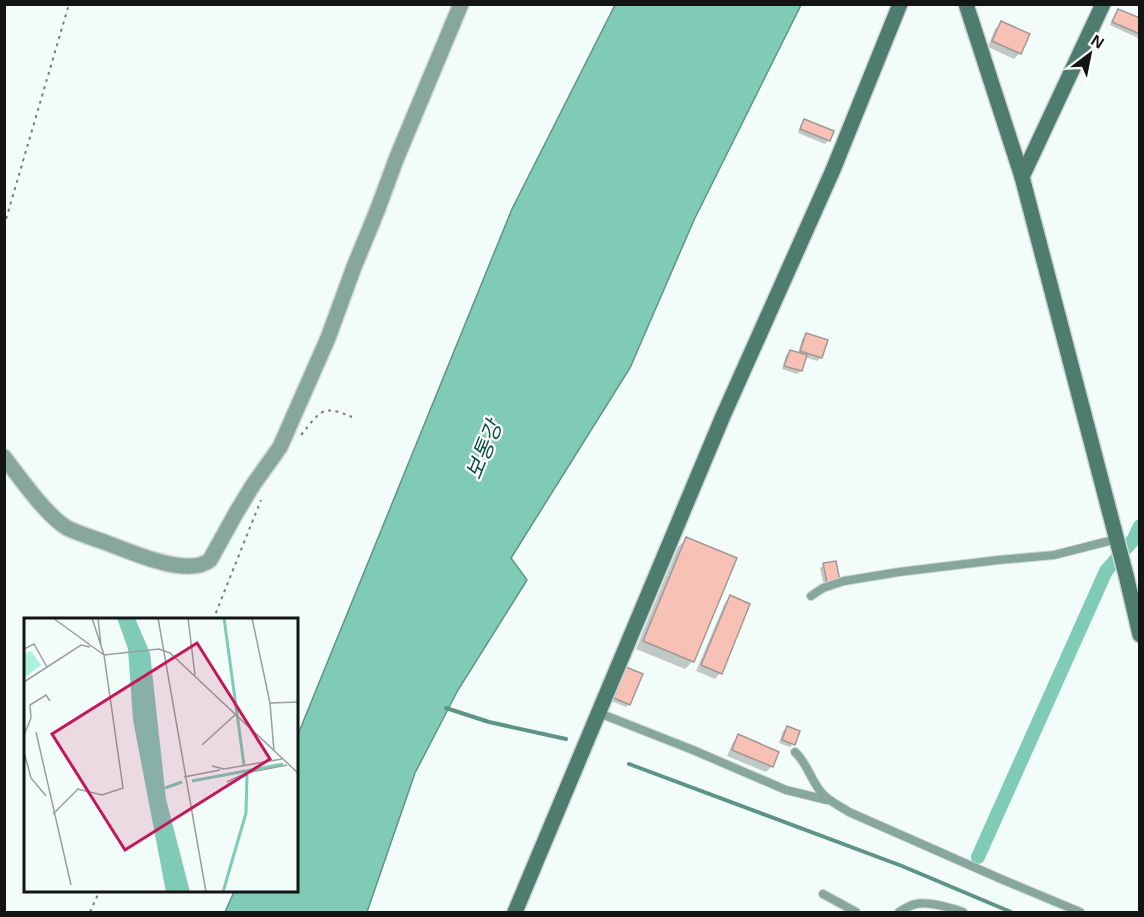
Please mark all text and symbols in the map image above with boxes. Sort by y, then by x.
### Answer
north arrow [1060,24,1120,84]
text: N [1088,31,1107,52]
water label: 보통강 [461,415,508,483]
inset map [24,618,298,893]

